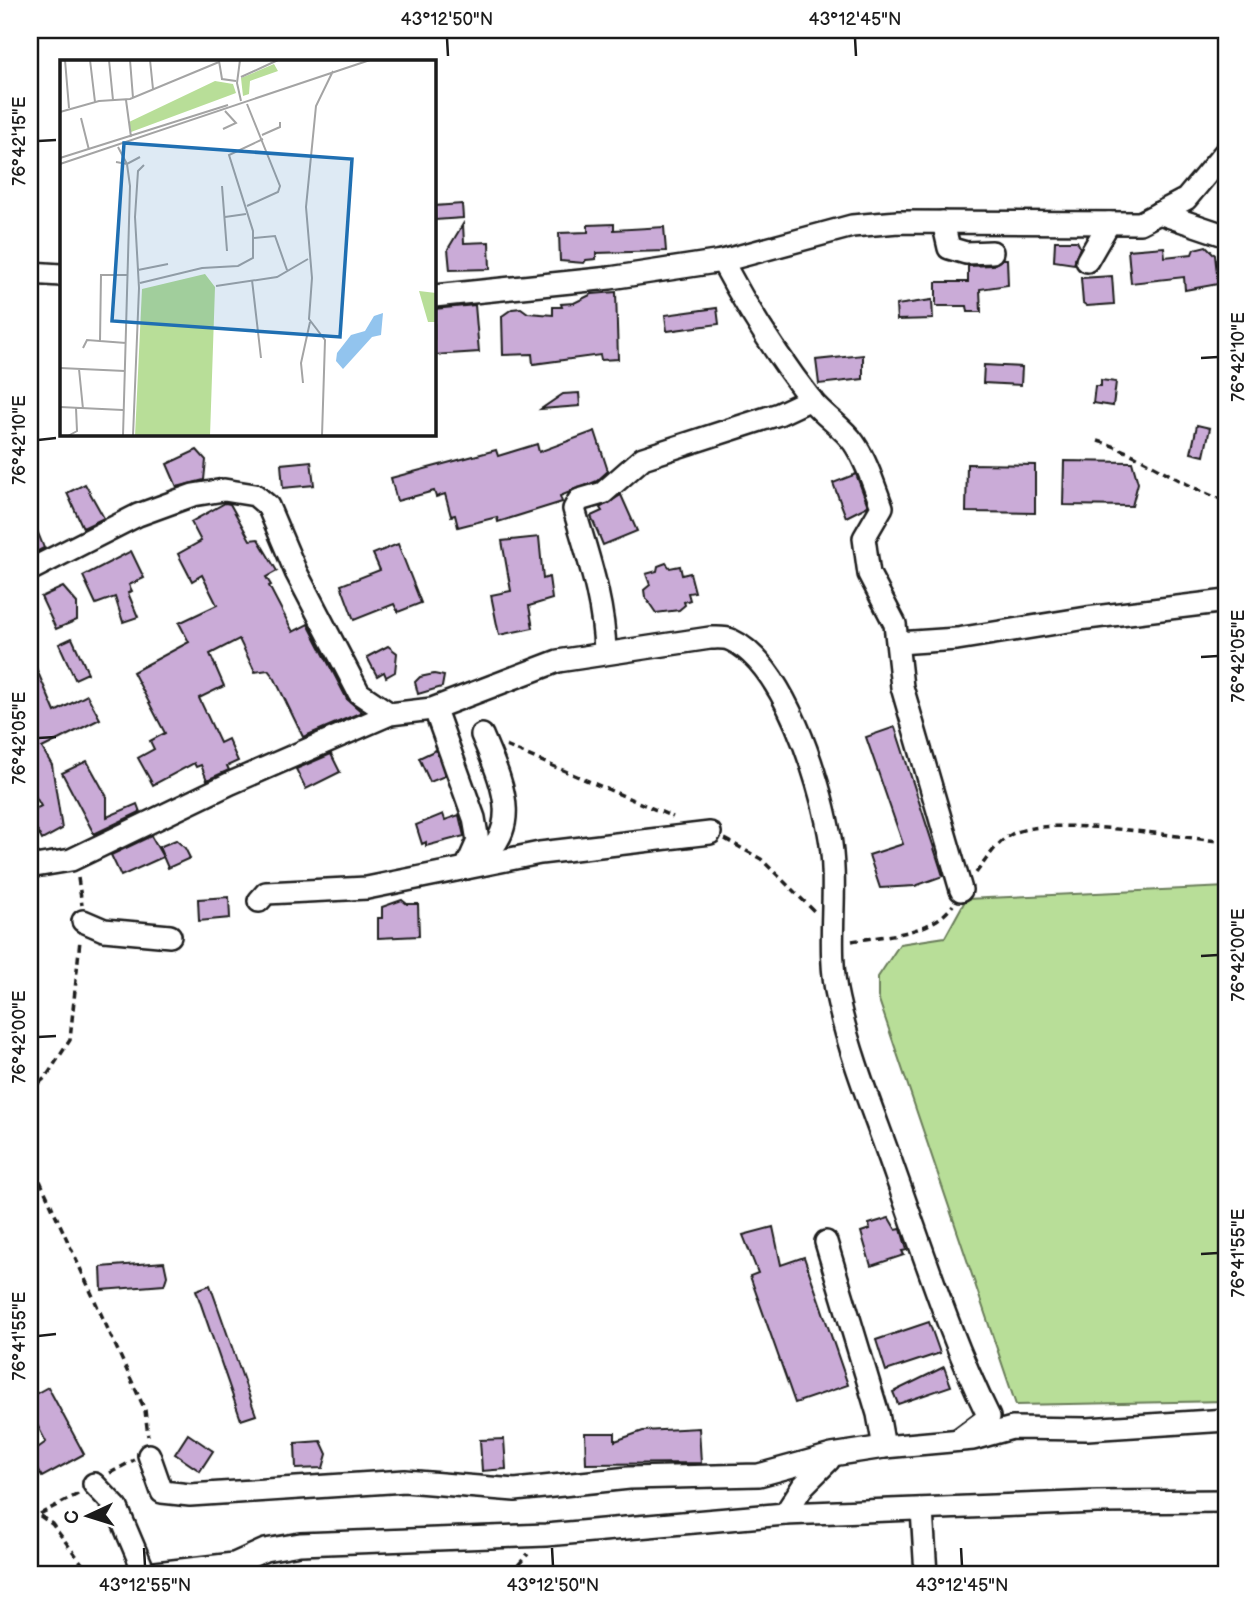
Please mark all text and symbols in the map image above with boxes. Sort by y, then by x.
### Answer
text: 43°12'50"N [401,9,493,30]
text: 43°12'45"N [808,9,902,30]
inset map [60,60,436,436]
text: 76°42'15"E [9,96,30,186]
text: 76°42'10"E [1228,312,1249,402]
text: 76°42'10"E [9,395,30,485]
text: 76°42'05"E [1228,609,1249,702]
text: 76°42'05"E [9,691,30,784]
text: 76°42'00"E [1228,908,1249,1002]
text: 76°42'00"E [9,990,30,1084]
text: 76°41'55"E [1228,1208,1249,1297]
text: 76°41'55"E [9,1291,30,1380]
north arrow [52,1482,122,1552]
text: С [61,1510,84,1524]
text: 43°12'55"N [99,1575,191,1596]
text: 43°12'50"N [507,1575,599,1596]
text: 43°12'45"N [915,1575,1009,1596]

